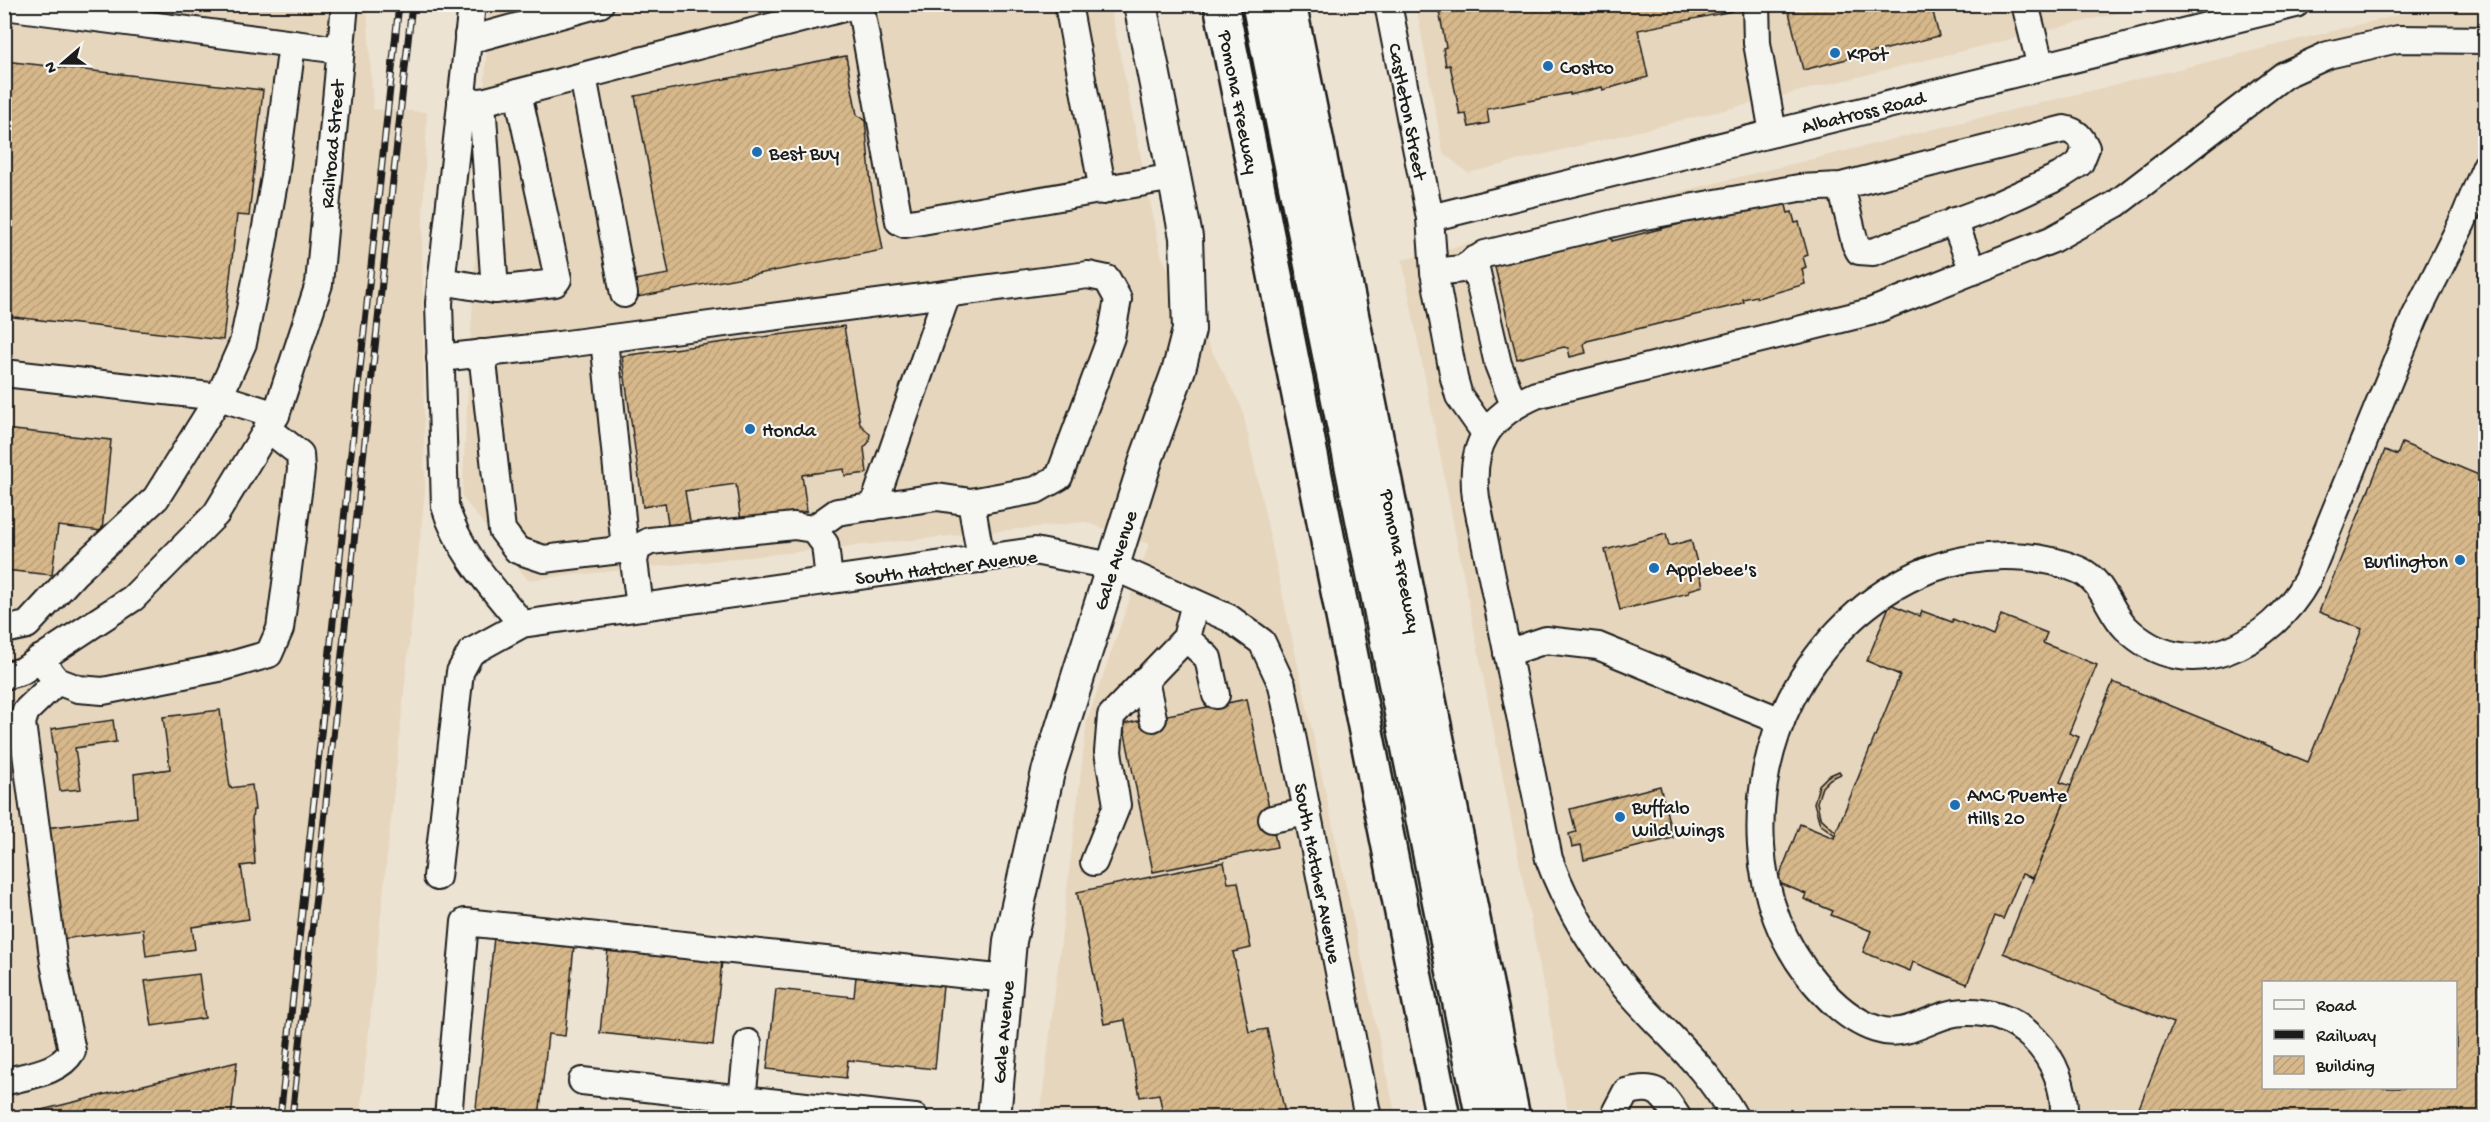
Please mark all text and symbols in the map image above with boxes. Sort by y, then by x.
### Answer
street label: Pomona Freeway [1211,28,1262,177]
north arrow [33,33,93,93]
street label: Castleton Street [1381,42,1430,184]
place label: KPot [1847,45,1889,68]
marker: KPot [1828,46,1842,60]
text: N [41,58,63,75]
place label: Costco [1560,58,1614,81]
marker: Costco [1541,59,1555,73]
street label: Railroad Street [317,77,352,209]
street label: Albatross Road [1800,87,1930,141]
place label: Best Buy [768,144,839,167]
marker: Best Buy [750,145,764,159]
place label: Honda [762,421,817,444]
marker: Honda [743,422,757,436]
street label: Pomona Freeway [1373,487,1424,636]
street label: Gale Avenue [1090,508,1144,614]
street label: South Hatcher Avenue [854,547,1039,592]
place label: Burlington [2363,552,2448,575]
marker: Burlington [2453,553,2467,567]
place label: Applebee's [1666,560,1756,583]
marker: Applebee's [1647,561,1661,575]
street label: South Hatcher Avenue [1287,782,1344,966]
place label: AMC Puente Hills 20 [1967,786,2068,832]
place label: Buffalo Wild Wings [1631,798,1724,844]
marker: AMC Puente Hills 20 [1948,798,1962,812]
marker: Buffalo Wild Wings [1613,810,1627,824]
street label: Gale Avenue [990,979,1022,1085]
legend [2262,981,2457,1089]
text: Road [2316,997,2357,1018]
text: Railway [2316,1027,2376,1048]
text: Building [2315,1057,2375,1078]

